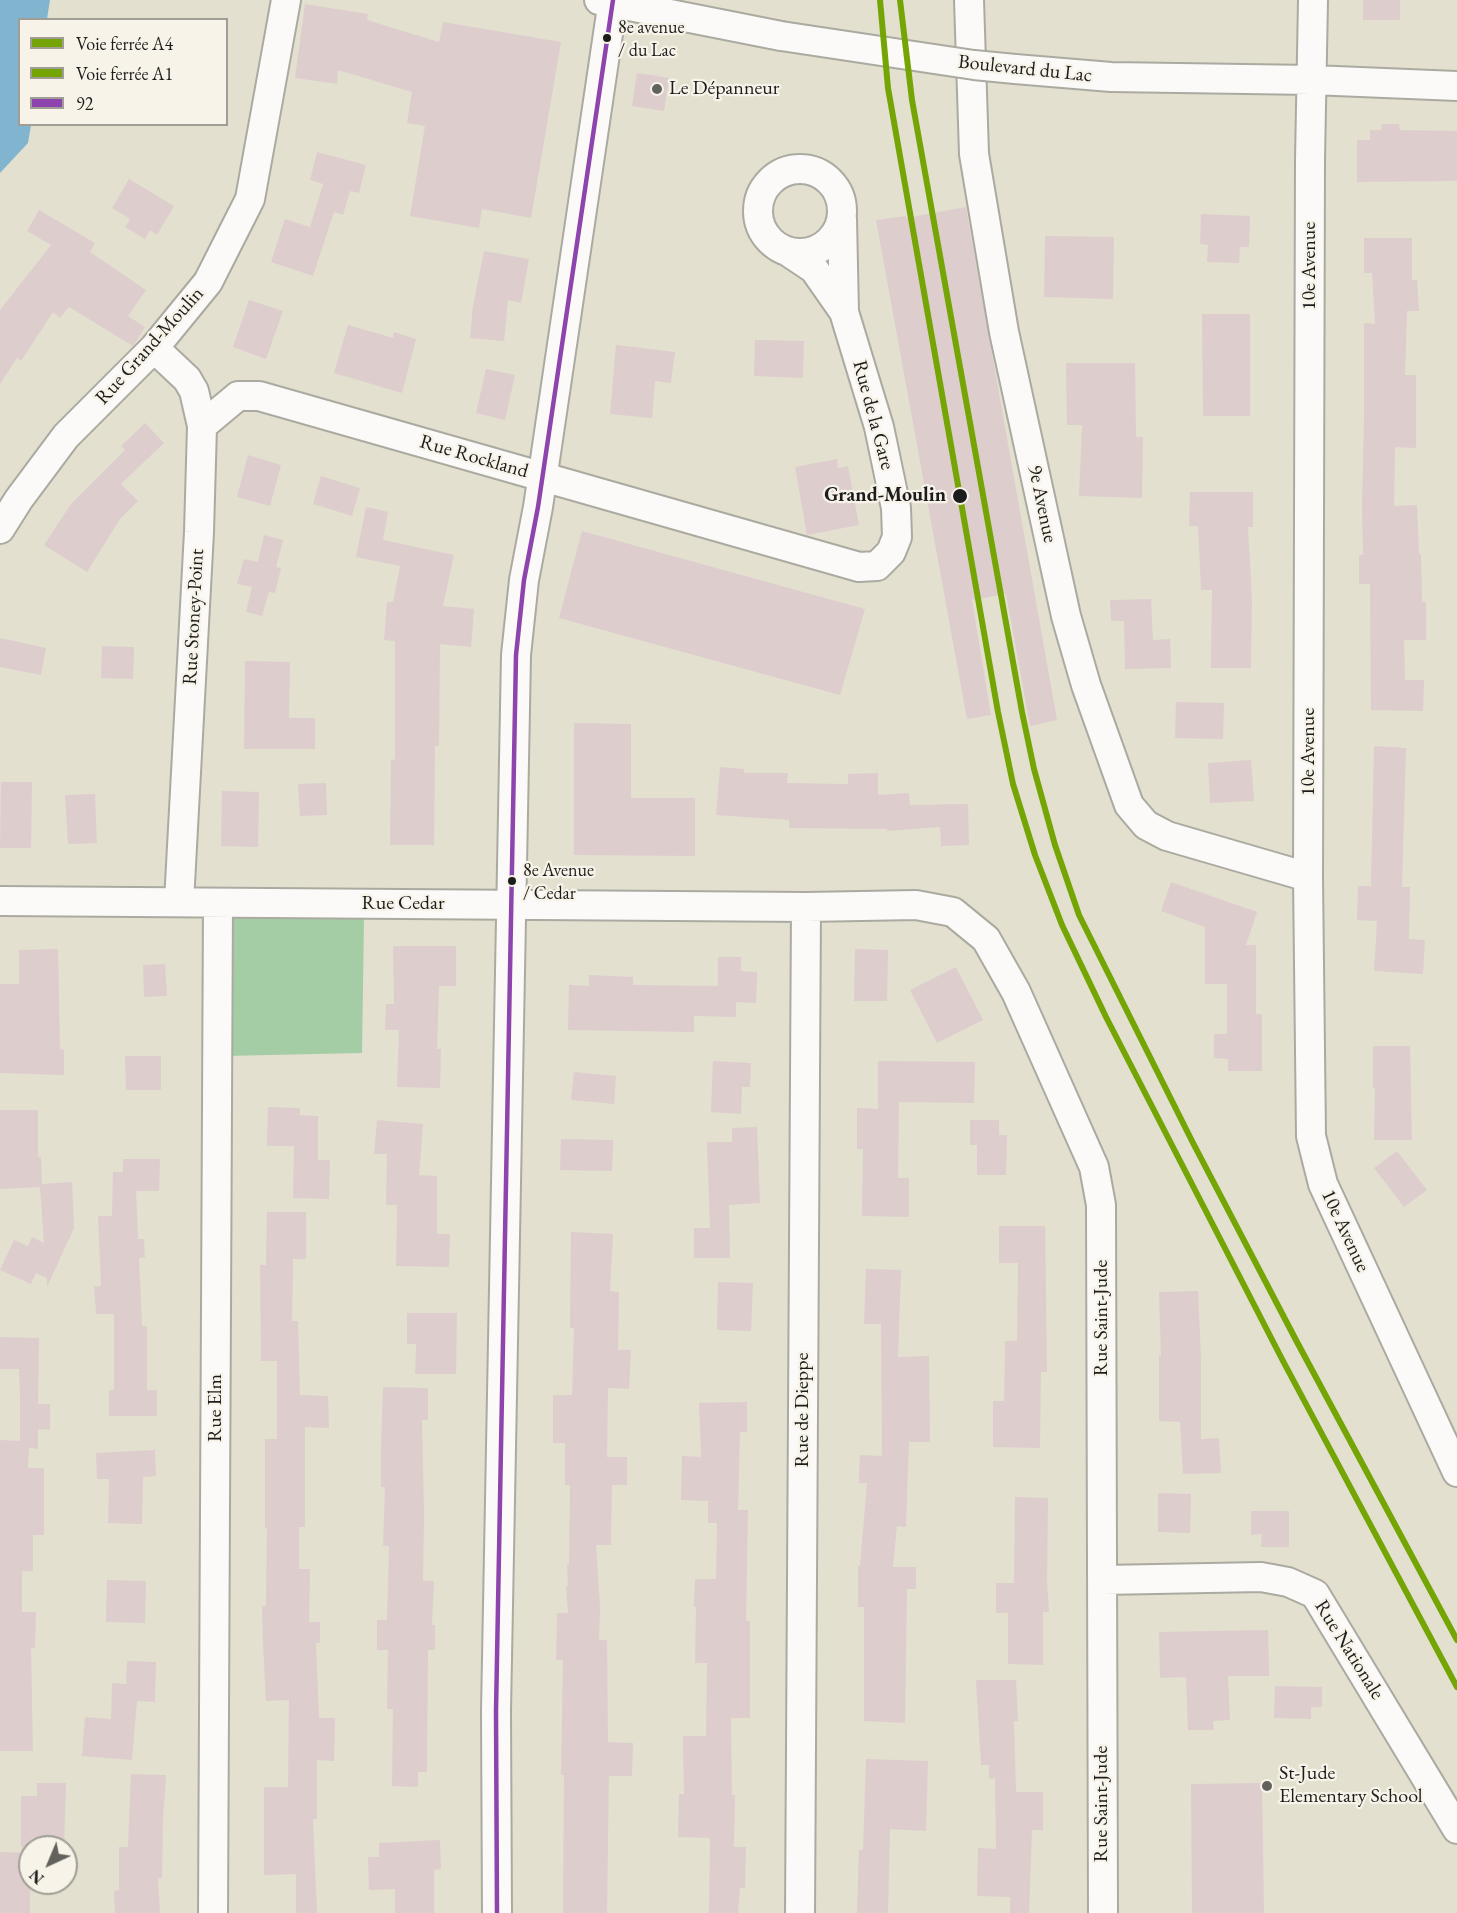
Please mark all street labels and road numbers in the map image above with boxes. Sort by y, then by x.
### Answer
street label: Boulevard du Lac [957,50,1093,88]
street label: 10e Avenue [1298,222,1322,310]
street label: Rue Grand-Moulin [91,282,209,410]
street label: Rue de la Gare [847,358,899,472]
street label: Rue Rockland [417,430,531,484]
street label: 9e Avenue [1022,463,1062,545]
street label: Rue Stoney-Point [178,548,210,686]
street label: 10e Avenue [1297,708,1321,796]
street label: Rue Cedar [361,892,445,916]
street label: 10e Avenue [1315,1186,1375,1276]
street label: Rue Saint-Jude [1090,1260,1114,1376]
street label: Rue de Dieppe [791,1353,815,1467]
street label: Rue Elm [204,1374,228,1442]
street label: Rue Nationale [1309,1596,1389,1704]
street label: Rue Saint-Jude [1090,1746,1114,1862]

